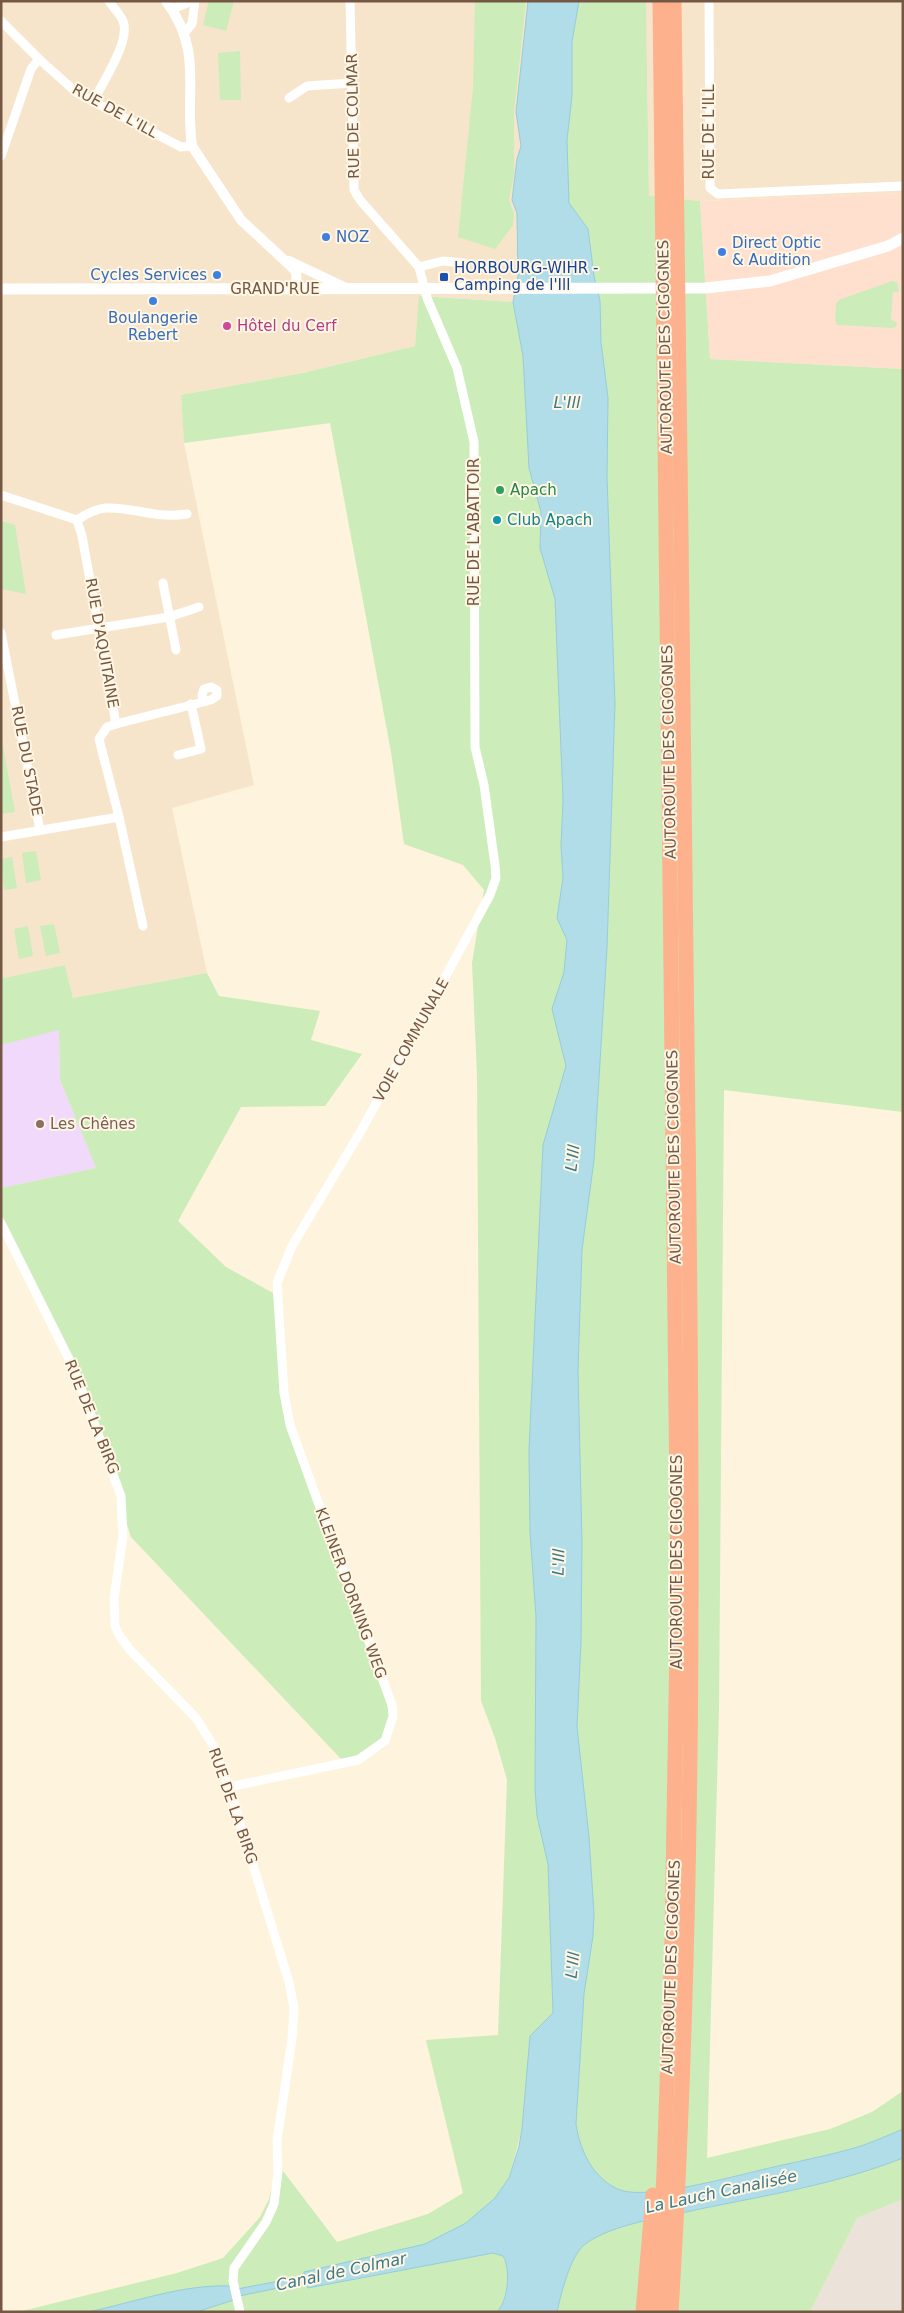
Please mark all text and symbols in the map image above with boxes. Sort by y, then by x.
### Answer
street label: RUE DE COLMAR [343,53,363,179]
street label: RUE DE L'ILL [69,80,161,142]
street label: RUE DE L'ILL [700,84,718,180]
place label: NOZ [336,228,369,246]
marker: NOZ [320,231,332,243]
place label: Direct Optic & Audition [732,234,821,269]
street label: AUTOROUTE DES CIGOGNES [654,240,676,454]
marker: Direct Optic & Audition [716,246,728,258]
place label: HORBOURG-WIHR - Camping de l'Ill [454,259,598,294]
place label: Cycles Services [90,266,207,284]
marker: Cycles Services [211,269,223,281]
marker: HORBOURG-WIHR - Camping de l'Ill [438,271,450,283]
street label: GRAND'RUE [230,280,320,298]
marker: Boulangerie Rebert [147,295,159,307]
place label: Boulangerie Rebert [108,309,198,344]
place label: Hôtel du Cerf [237,317,337,335]
marker: Hôtel du Cerf [221,320,233,332]
water label: L'Ill [554,393,581,412]
street label: RUE DE L'ABATTOIR [465,458,483,606]
place label: Apach [510,481,557,499]
marker: Apach [494,484,506,496]
place label: Club Apach [507,511,592,529]
marker: Club Apach [491,514,503,526]
street label: RUE D'AQUITAINE [82,576,122,710]
street label: AUTOROUTE DES CIGOGNES [658,645,680,859]
street label: RUE DU STADE [8,704,46,818]
street label: VOIE COMMUNALE [369,975,453,1105]
street label: AUTOROUTE DES CIGOGNES [663,1050,685,1264]
place label: Les Chênes [50,1115,136,1133]
marker: Les Chênes [34,1118,46,1130]
water label: L'Ill [561,1143,584,1173]
street label: RUE DE LA BIRG [61,1357,123,1477]
street label: AUTOROUTE DES CIGOGNES [668,1455,686,1669]
street label: KLEINER DORNING WEG [312,1505,390,1681]
water label: L'Ill [549,1548,568,1576]
street label: RUE DE LA BIRG [205,1745,261,1867]
street label: AUTOROUTE DES CIGOGNES [658,1860,684,2074]
water label: L'Ill [562,1950,583,1979]
water label: La Lauch Canalisée [644,2166,799,2217]
water label: Canal de Colmar [274,2248,409,2295]

